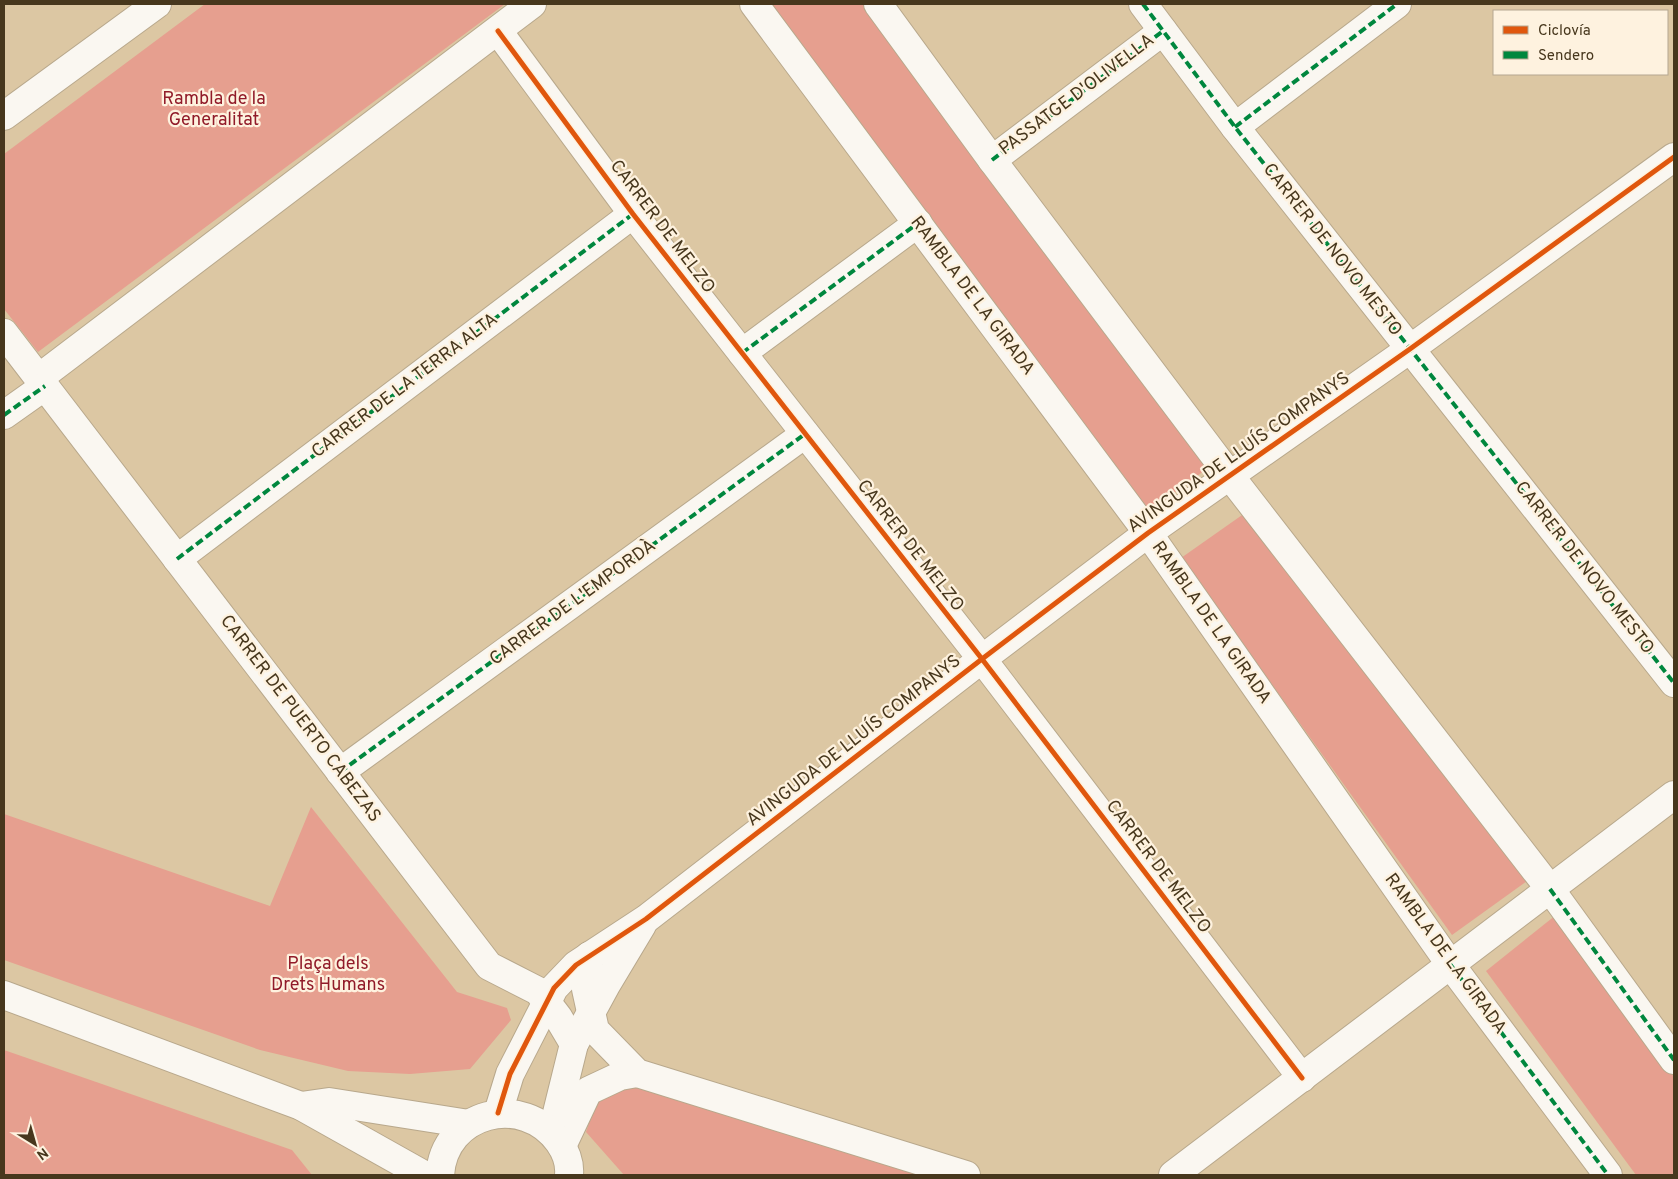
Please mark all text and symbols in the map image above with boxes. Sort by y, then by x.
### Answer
legend [1493,10,1668,75]
text: Ciclovía [1538,22,1591,41]
street label: PASSATGE D'OLIVELLA [995,29,1159,161]
text: Sendero [1538,47,1594,66]
park label: Rambla de la Generalitat [162,88,266,132]
street label: CARRER DE MELZO [604,156,720,298]
street label: CARRER DE NOVO MESTO [1257,159,1407,341]
street label: RAMBLA DE LA GIRADA [905,212,1039,380]
street label: CARRER DE LA TERRA ALTA [307,308,503,464]
street label: AVINGUDA DE LLUÍS COMPANYS [1122,366,1355,539]
street label: CARRER DE MELZO [851,475,969,617]
street label: CARRER DE NOVO MESTO [1509,477,1659,659]
street label: CARRER DE L'EMPORDÀ [484,533,661,671]
street label: RAMBLA DE LA GIRADA [1146,537,1276,709]
street label: CARRER DE PUERTO CABEZAS [214,611,386,827]
street label: AVINGUDA DE LLUÍS COMPANYS [741,648,966,832]
street label: CARRER DE MELZO [1100,796,1216,938]
street label: RAMBLA DE LA GIRADA [1379,869,1511,1039]
park label: Plaça dels Drets Humans [271,953,385,997]
north arrow [10,1119,60,1169]
text: N [33,1143,51,1163]

